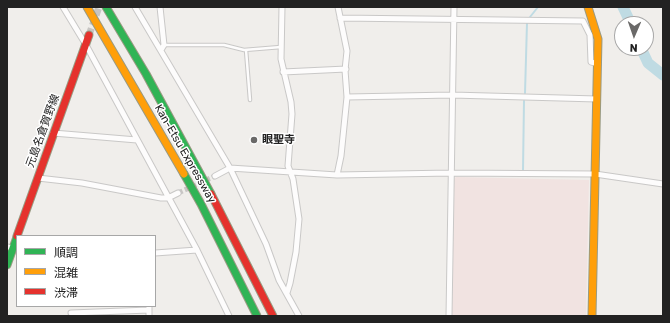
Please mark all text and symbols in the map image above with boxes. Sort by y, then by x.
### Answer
north arrow [614,16,654,56]
text: N [629,41,638,54]
street label: 元島名倉賀野線 [24,93,62,169]
street label: Kan-Etsu Expressway [151,102,219,206]
place label: 眼聖寺 [262,133,295,147]
marker: 眼聖寺 [249,135,259,145]
legend [16,235,156,307]
text: 順調 [54,246,78,260]
text: 混雑 [54,266,78,280]
text: 渋滞 [54,286,78,300]

